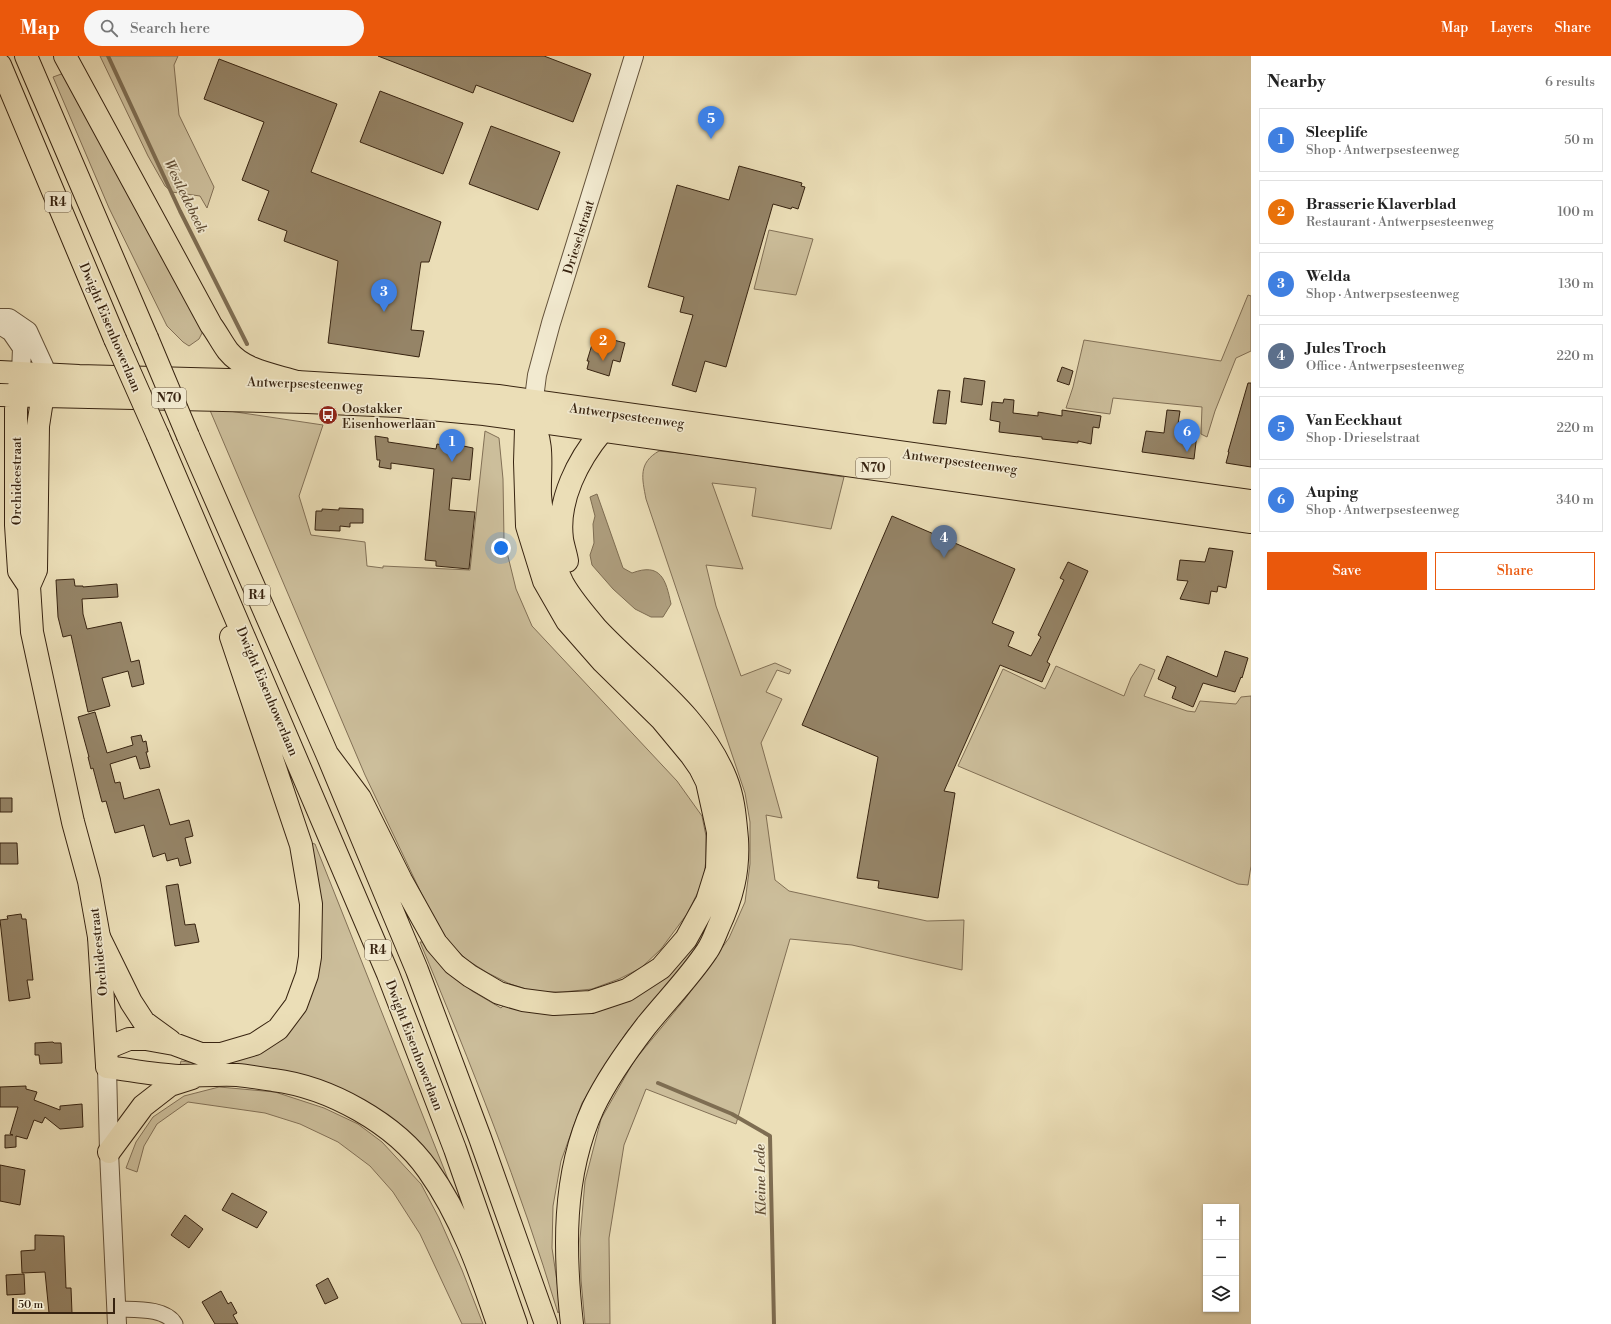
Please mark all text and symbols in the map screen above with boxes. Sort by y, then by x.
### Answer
search box [84,10,364,46]
text: Map [20,16,60,40]
icon: search [98,17,120,39]
text: Search here [130,19,210,38]
text: Map [1441,19,1468,37]
text: Layers [1490,19,1533,37]
text: Share [1555,19,1591,37]
text: Nearby [1267,71,1326,93]
text: 6 results [1545,74,1595,90]
pin: 5 [698,106,724,139]
text: Sleeplife [1306,123,1368,142]
text: 1 [1278,132,1284,148]
text: 50 m [1564,132,1594,148]
text: Shop · Antwerpsesteenweg [1306,142,1459,158]
water label: Westledebeek [159,156,211,236]
road number: R4 [45,192,71,212]
text: Brasserie Klaverblad [1306,195,1457,214]
street label: Drieselstraat [560,198,598,276]
text: 2 [1277,204,1285,220]
text: 100 m [1558,204,1594,220]
text: Restaurant · Antwerpsesteenweg [1306,214,1494,230]
street label: Dwight Eisenhowerlaan [76,260,145,395]
text: Welda [1306,267,1351,286]
text: 3 [1277,276,1285,292]
text: 130 m [1559,276,1594,292]
pin: 3 [371,279,397,312]
text: Shop · Antwerpsesteenweg [1306,286,1459,302]
pin: 2 [590,328,616,361]
text: Jules Troch [1306,339,1386,358]
text: 4 [1277,348,1285,364]
text: 220 m [1556,348,1594,364]
text: Office · Antwerpsesteenweg [1306,358,1464,374]
street label: Antwerpsesteenweg [246,374,363,394]
road number: N70 [152,388,186,408]
street label: Antwerpsesteenweg [567,400,686,432]
place label: Oostakker Eisenhowerlaan [342,401,436,432]
bus stop icon: Oostakker Eisenhowerlaan [317,404,339,426]
text: Van Eeckhaut [1306,411,1402,430]
pin: 6 [1174,419,1200,452]
text: 5 [1277,420,1285,436]
text: 220 m [1556,420,1594,436]
pin: 1 [439,429,465,462]
text: Shop · Drieselstraat [1306,430,1420,446]
street label: Orchideestraat [9,436,25,525]
street label: Antwerpsesteenweg [900,446,1019,478]
road number: N70 [856,458,890,478]
text: Auping [1306,483,1358,502]
text: 6 [1277,492,1285,508]
text: 340 m [1556,492,1594,508]
text: Shop · Antwerpsesteenweg [1306,502,1459,518]
pin: 4 [931,525,957,558]
your location [491,538,511,558]
button: Save [1267,552,1427,590]
button: Share [1435,552,1595,590]
road number: R4 [244,585,270,605]
street label: Dwight Eisenhowerlaan [233,624,302,759]
street label: Orchideestraat [86,907,112,997]
road number: R4 [365,940,391,960]
street label: Dwight Eisenhowerlaan [382,978,446,1113]
water label: Kleine Lede [751,1143,771,1216]
map controls [1203,1204,1239,1312]
button: + [1203,1204,1239,1240]
button: − [1203,1240,1239,1276]
button: layers [1203,1276,1239,1312]
scale bar [12,1296,115,1315]
text: 50 m [18,1298,43,1312]

